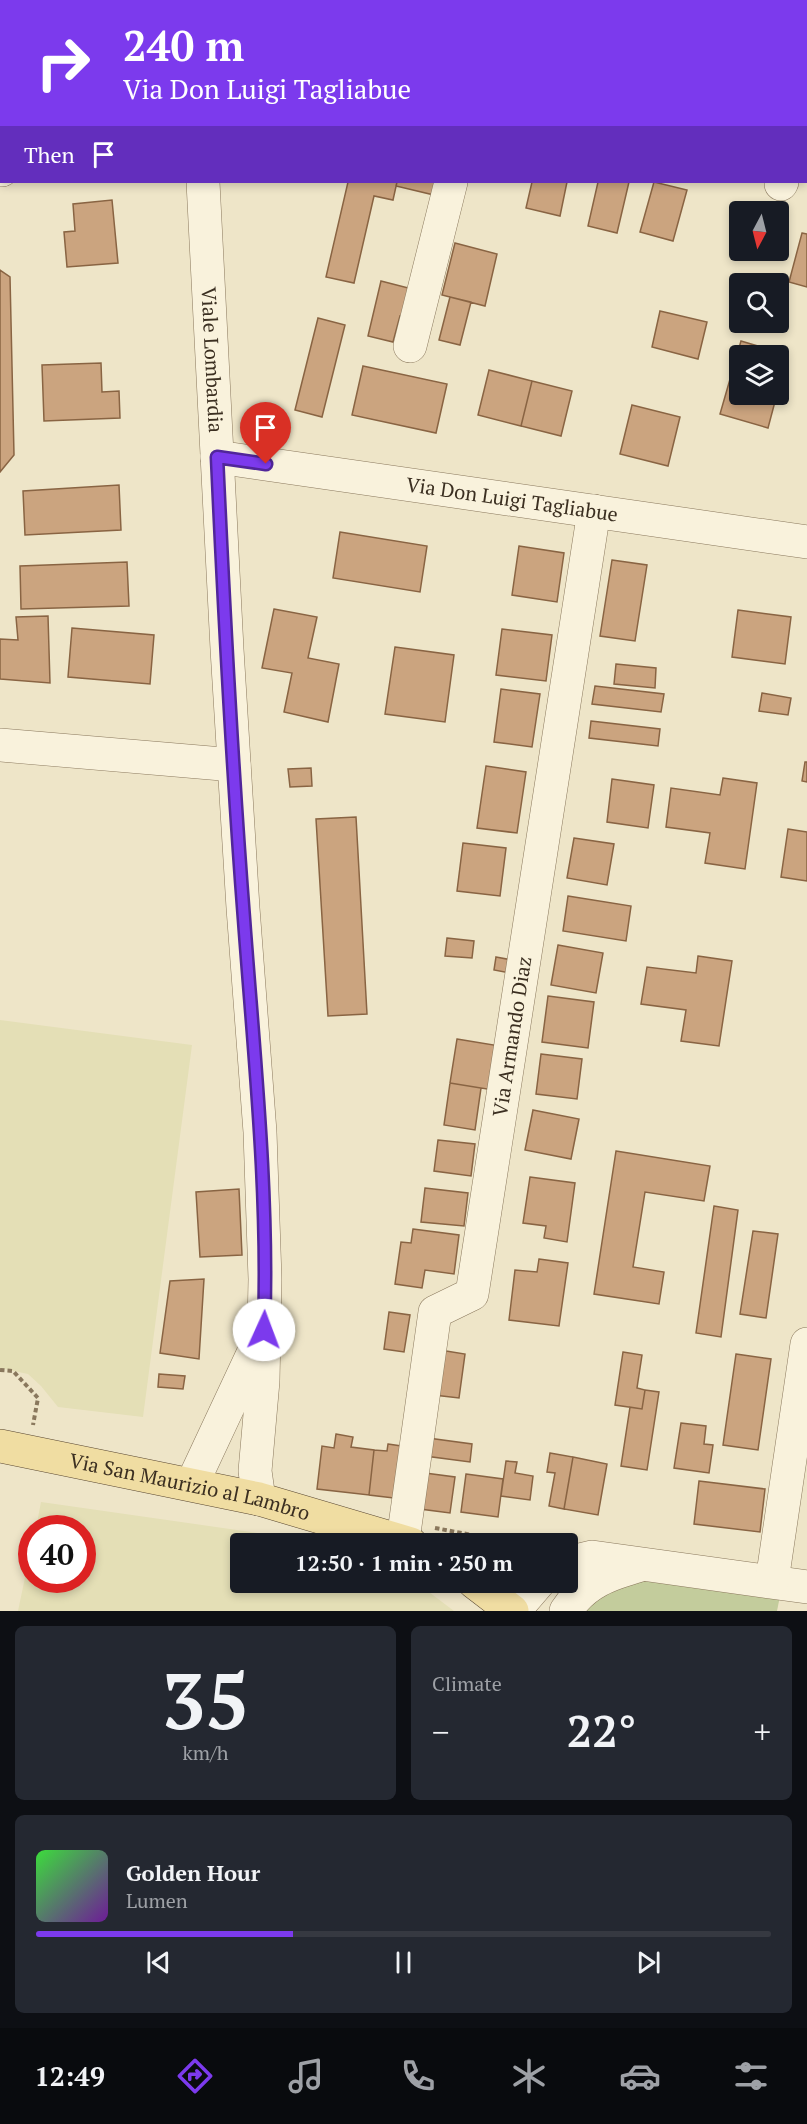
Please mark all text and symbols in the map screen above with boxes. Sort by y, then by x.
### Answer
text: 240 m [123,17,244,73]
icon: right [24,24,102,102]
text: Via Don Luigi Tagliabue [123,71,411,107]
icon: arrive [87,138,120,171]
text: Then [24,140,75,169]
north arrow [729,201,789,261]
map controls [729,201,789,405]
button: search [729,273,789,333]
street label: Viale Lombardia [195,286,230,433]
button: layers [729,345,789,405]
pin [240,402,291,464]
icon: arrive [249,411,282,444]
street label: Via Don Luigi Tagliabue [404,470,620,528]
street label: Via Armando Diaz [486,954,537,1119]
position arrow [232,1298,296,1362]
street label: Via San Maurizio al Lambro [67,1447,313,1526]
speed limit sign: 40 [18,1515,96,1593]
text: 12:50 · 1 min · 250 m [295,1548,513,1577]
text: 35 [161,1648,250,1751]
text: Climate [432,1670,502,1697]
text: 22° [567,1700,636,1760]
text: − [432,1710,450,1753]
text: + [753,1710,771,1753]
text: km/h [182,1739,229,1766]
text: Golden Hour [126,1858,260,1887]
text: Lumen [126,1887,188,1914]
icon: previous [142,1946,175,1979]
icon: pause [387,1946,420,1979]
icon: next [632,1946,665,1979]
icon: directions [174,2055,216,2097]
icon: music [285,2055,327,2097]
icon: phone [397,2055,439,2097]
icon: climate [508,2055,550,2097]
icon: car [619,2055,661,2097]
icon: filters [730,2055,772,2097]
text: 12:49 [35,2058,105,2094]

